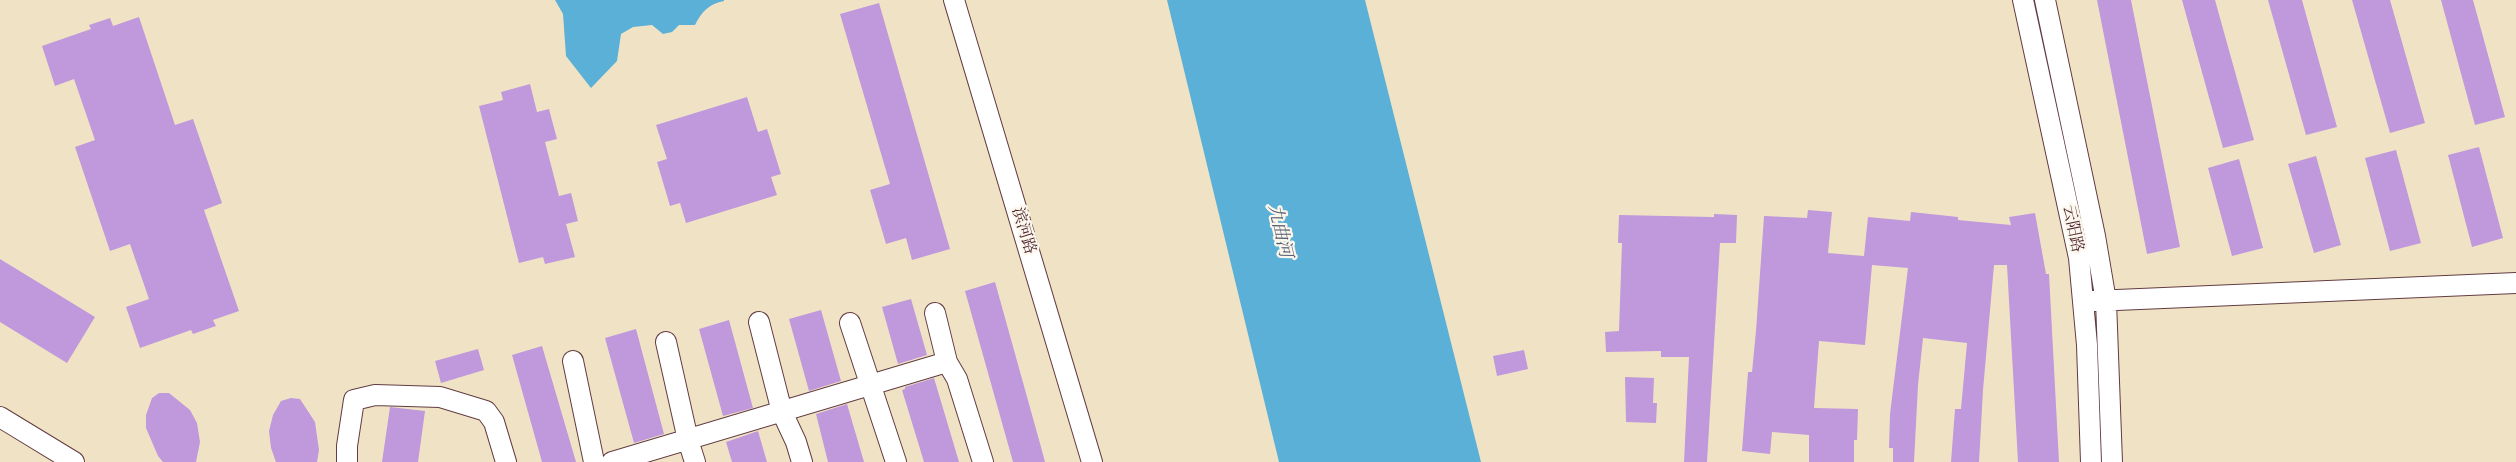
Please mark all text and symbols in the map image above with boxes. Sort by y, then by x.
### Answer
water label: 九曲河 [1262,202,1296,260]
street label: 云阳路 [2058,204,2086,254]
street label: 滨河路 [1007,205,1039,257]

